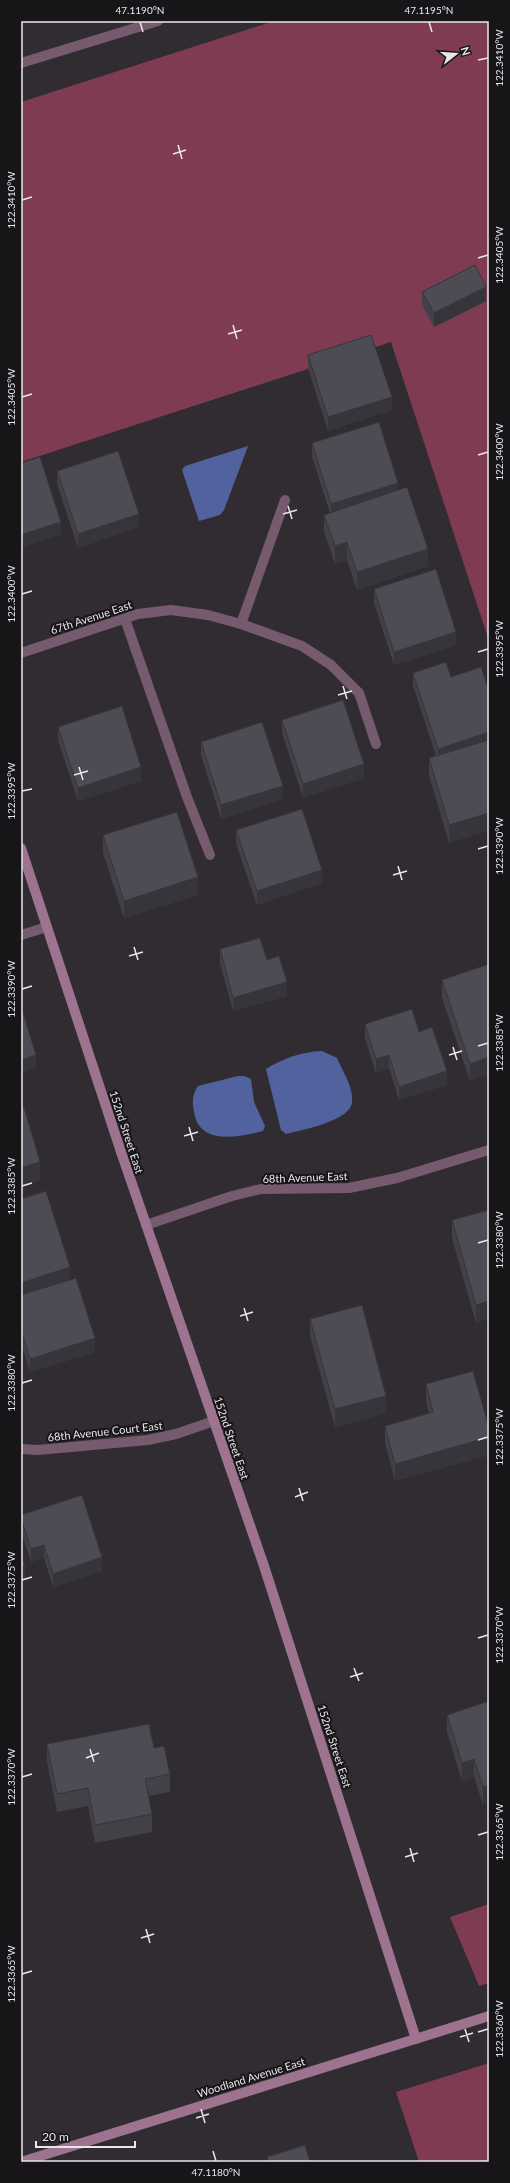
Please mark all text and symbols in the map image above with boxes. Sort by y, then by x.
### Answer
text: 47.1190°N [116,4,164,16]
text: 47.1195°N [405,4,453,16]
text: 122.3410°W [493,29,505,87]
north arrow [436,34,476,74]
text: N [459,45,473,57]
text: 122.3410°W [5,171,17,229]
text: 122.3405°W [493,226,505,284]
text: 122.3405°W [5,368,17,426]
text: 122.3400°W [493,423,505,481]
text: 122.3400°W [5,565,17,623]
street label: 67th Avenue East [49,598,133,636]
text: 122.3395°W [493,620,505,678]
text: 122.3395°W [5,762,17,820]
text: 122.3390°W [493,817,505,875]
text: 122.3390°W [5,960,17,1018]
text: 122.3385°W [493,1014,505,1072]
street label: 152nd Street East [107,1089,147,1175]
text: 122.3385°W [5,1157,17,1215]
street label: 68th Avenue East [262,1169,348,1185]
text: 122.3380°W [493,1211,505,1269]
text: 122.3380°W [5,1354,17,1412]
street label: 152nd Street East [212,1395,252,1481]
text: 122.3375°W [493,1408,505,1466]
street label: 68th Avenue Court East [47,1419,163,1443]
text: 122.3375°W [5,1551,17,1609]
text: 122.3370°W [493,1606,505,1664]
street label: 152nd Street East [315,1703,355,1789]
text: 122.3370°W [5,1748,17,1806]
text: 122.3365°W [493,1803,505,1861]
text: 122.3365°W [5,1945,17,2003]
text: 122.3360°W [493,2000,505,2058]
street label: Woodland Avenue East [196,2054,306,2100]
scale bar [36,2123,135,2149]
text: 20 m [42,2129,69,2144]
text: 47.1180°N [192,2166,240,2178]

